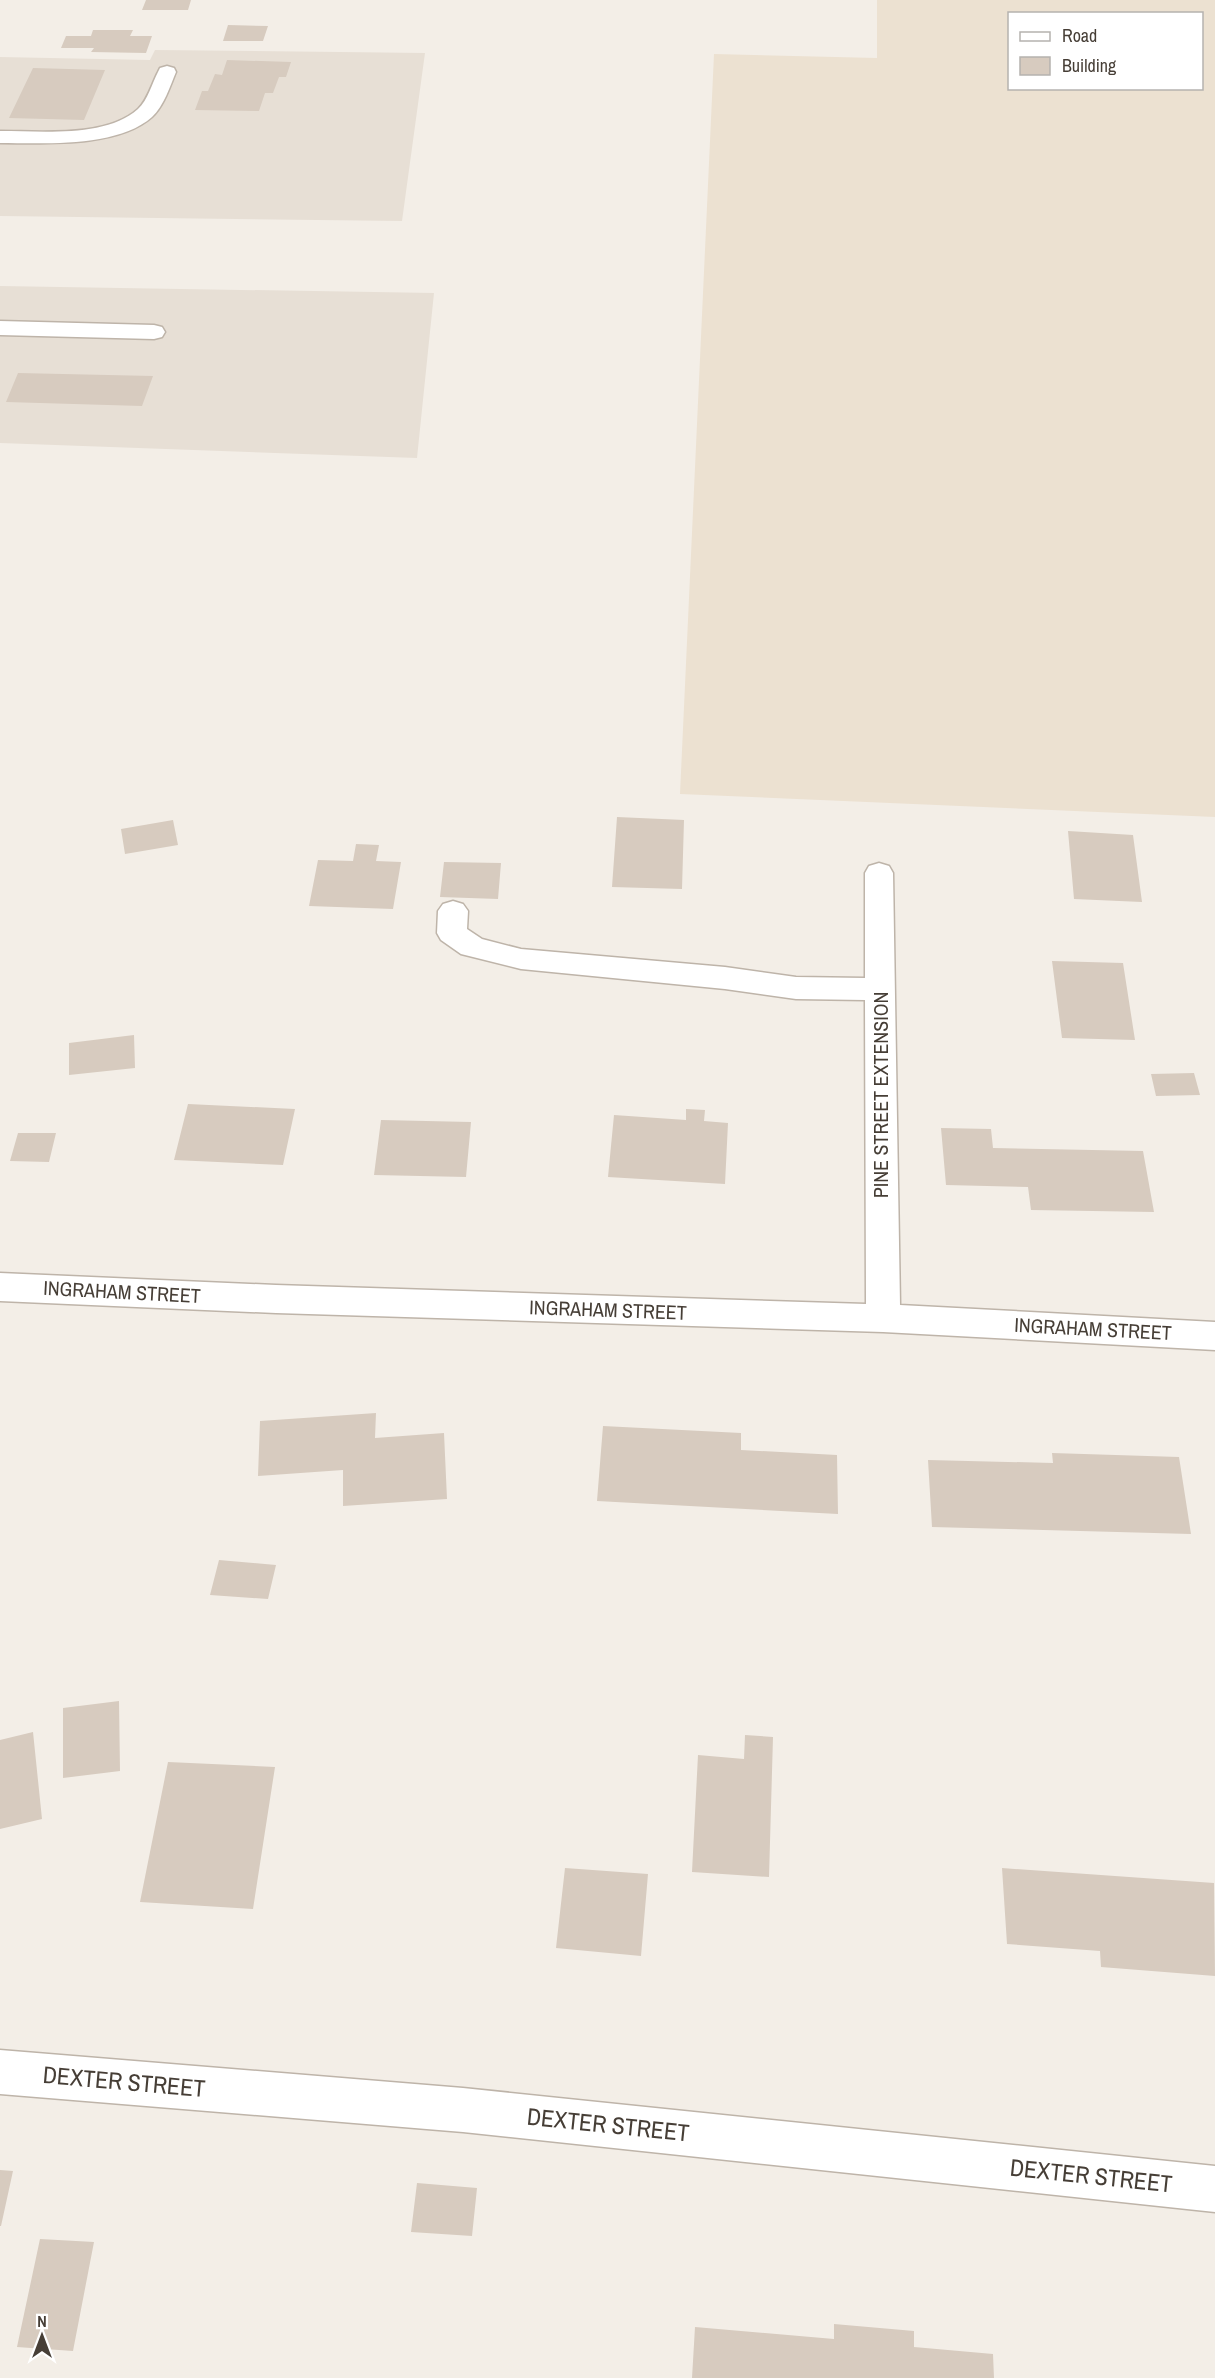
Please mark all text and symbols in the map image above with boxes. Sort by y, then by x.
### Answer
legend [1008,12,1203,90]
text: Road [1062,23,1097,48]
text: Building [1062,53,1117,78]
street label: PINE STREET EXTENSION [867,992,894,1198]
street label: INGRAHAM STREET [43,1274,201,1309]
street label: INGRAHAM STREET [529,1293,687,1326]
street label: INGRAHAM STREET [1014,1311,1172,1346]
street label: DEXTER STREET [42,2058,207,2104]
street label: DEXTER STREET [525,2100,691,2148]
street label: DEXTER STREET [1008,2151,1174,2199]
north arrow [12,2306,72,2366]
text: N [37,2310,47,2332]

